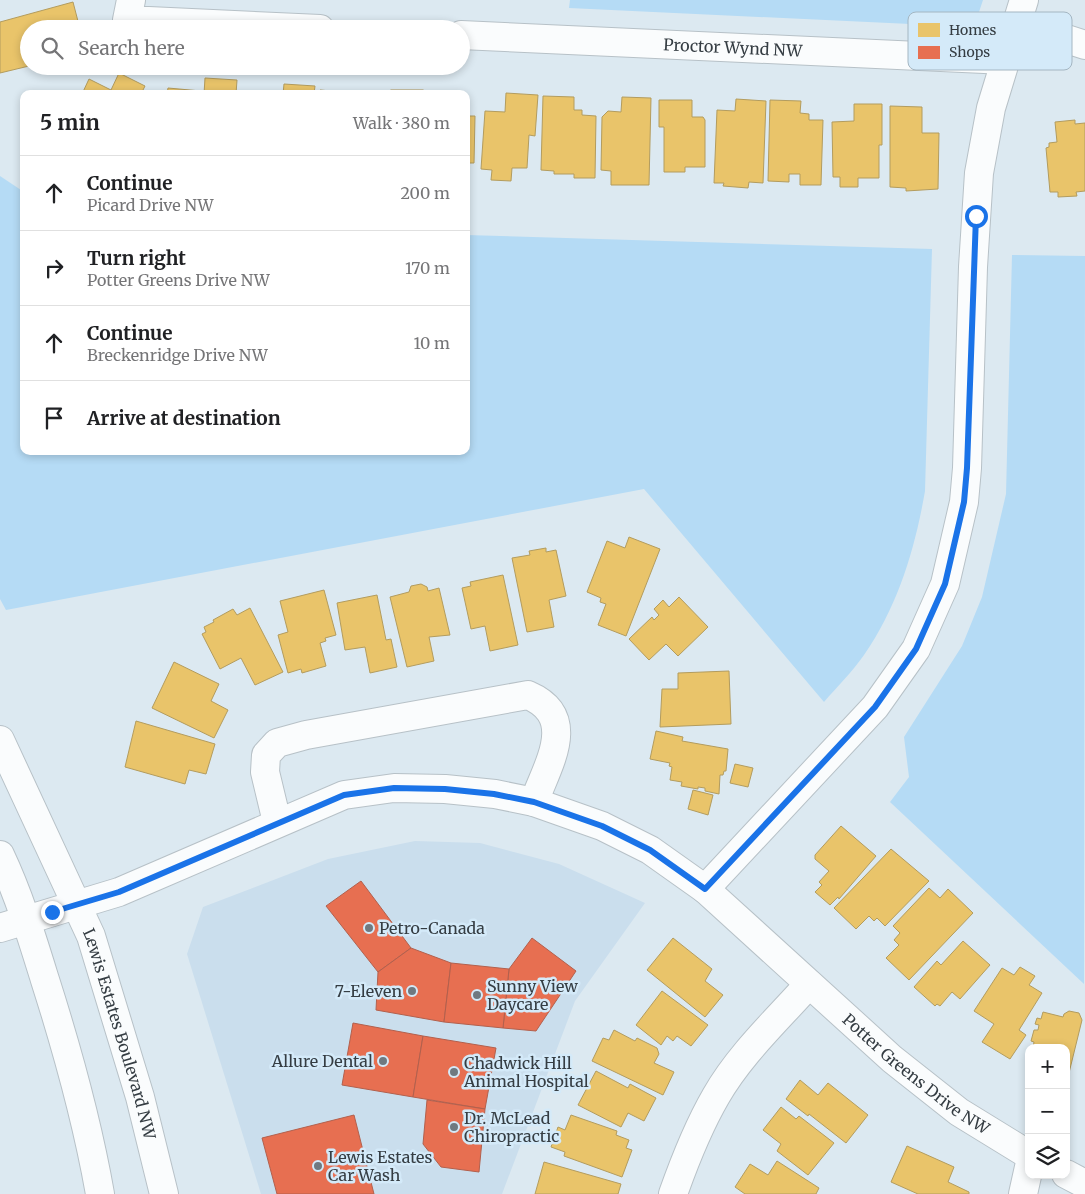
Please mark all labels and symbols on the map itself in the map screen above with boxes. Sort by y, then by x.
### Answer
legend [908,12,1072,70]
text: Homes [949,21,996,39]
street label: Proctor Wynd NW [663,34,804,61]
text: Shops [949,43,990,61]
route start [965,205,988,228]
route end [41,901,64,924]
place label: Petro-Canada [379,918,485,938]
marker: Petro-Canada [363,922,375,934]
street label: Lewis Estates Boulevard NW [79,925,160,1142]
place label: Sunny View Daycare [487,976,578,1014]
place label: 7-Eleven [335,981,402,1001]
marker: 7-Eleven [406,985,418,997]
marker: Sunny View Daycare [471,989,483,1001]
street label: Potter Greens Drive NW [838,1009,994,1139]
place label: Allure Dental [271,1051,373,1071]
place label: Chadwick Hill Animal Hospital [463,1053,589,1091]
marker: Allure Dental [377,1055,389,1067]
marker: Chadwick Hill Animal Hospital [448,1066,460,1078]
place label: Dr. McLead Chiropractic [464,1108,559,1146]
marker: Dr. McLead Chiropractic [448,1121,460,1133]
place label: Lewis Estates Car Wash [328,1147,433,1185]
marker: Lewis Estates Car Wash [312,1160,324,1172]

